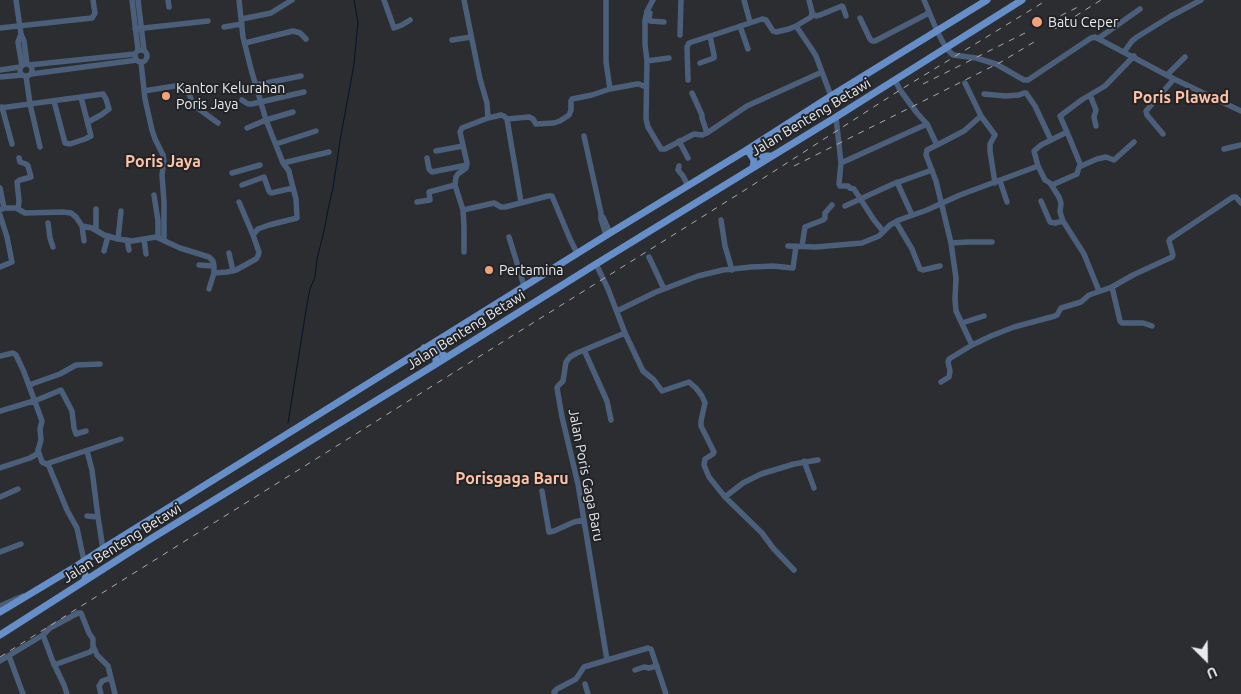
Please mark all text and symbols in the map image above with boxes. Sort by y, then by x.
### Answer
place label: Batu Ceper [1048,14,1118,30]
marker: Batu Ceper [1030,15,1044,29]
street label: Jalan Benteng Betawi [748,75,874,159]
place label: Kantor Kelurahan Poris Jaya [176,80,285,112]
district label: Poris Plawad [1133,88,1229,108]
marker: Kantor Kelurahan Poris Jaya [160,90,172,102]
district label: Poris Jaya [125,152,201,172]
place label: Pertamina [499,262,563,278]
marker: Pertamina [483,264,495,276]
street label: Jalan Benteng Betawi [404,287,528,373]
street label: Jalan Poris Gaga Baru [565,407,607,543]
district label: Porisgaga Baru [455,469,569,489]
street label: Jalan Benteng Betawi [60,500,184,586]
north arrow [1181,634,1231,684]
text: U [1204,664,1220,682]

